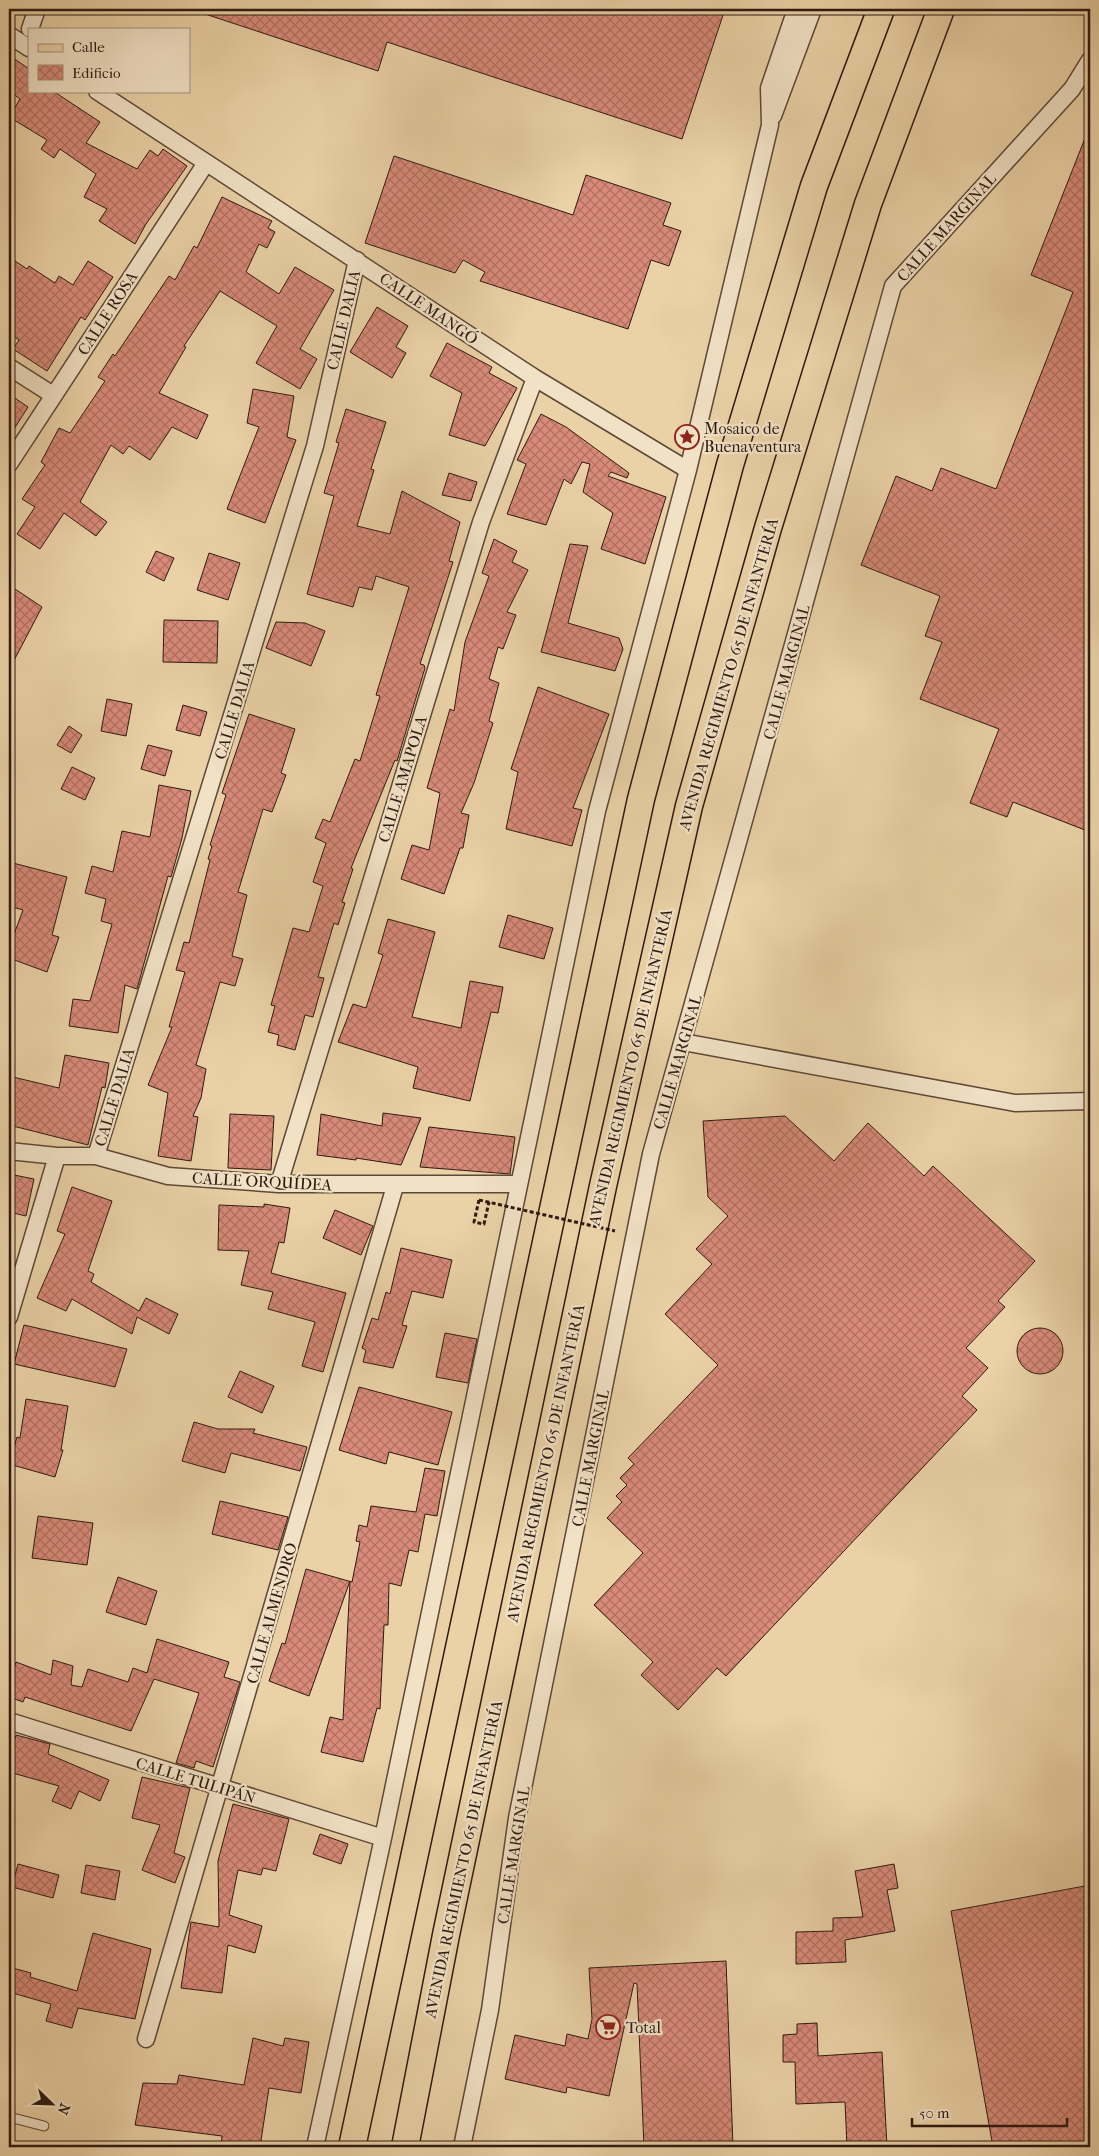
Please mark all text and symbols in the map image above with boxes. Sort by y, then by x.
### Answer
legend [28,28,190,92]
text: Calle [72,38,105,56]
text: Edificio [72,64,121,82]
street label: CALLE MARGINAL [893,169,1000,285]
street label: CALLE ROSA [73,267,142,359]
street label: CALLE DALIA [323,268,364,372]
street label: CALLE MANGÓ [376,268,482,348]
place label: Mosaico de Buenaventura [704,419,802,456]
place icon: Mosaico de Buenaventura [674,424,700,450]
street label: AVENIDA REGIMIENTO 65 DE INFANTERÍA [673,515,782,834]
street label: CALLE MARGINAL [759,602,814,742]
street label: CALLE DALIA [210,658,259,762]
street label: CALLE AMAPOLA [374,713,431,845]
street label: AVENIDA REGIMIENTO 65 DE INFANTERÍA [584,906,676,1228]
street label: CALLE MARGINAL [649,992,706,1132]
street label: CALLE DALIA [90,1045,139,1149]
street label: CALLE ORQUÍDEA [192,1167,333,1195]
street label: AVENIDA REGIMIENTO 65 DE INFANTERÍA [501,1302,589,1625]
street label: CALLE MARGINAL [568,1388,613,1528]
street label: CALLE ALMENDRO [242,1540,301,1686]
street label: AVENIDA REGIMIENTO 65 DE INFANTERÍA [419,1698,507,2021]
street label: CALLE TULIPÁN [134,1752,258,1808]
street label: CALLE MARGINAL [493,1785,534,1925]
supermarket icon: Total [595,2014,621,2040]
place label: Total [626,2018,661,2037]
north arrow [28,2078,78,2128]
scale bar [912,2096,1066,2128]
text: N [53,2101,73,2117]
text: 50 m [919,2104,950,2122]

